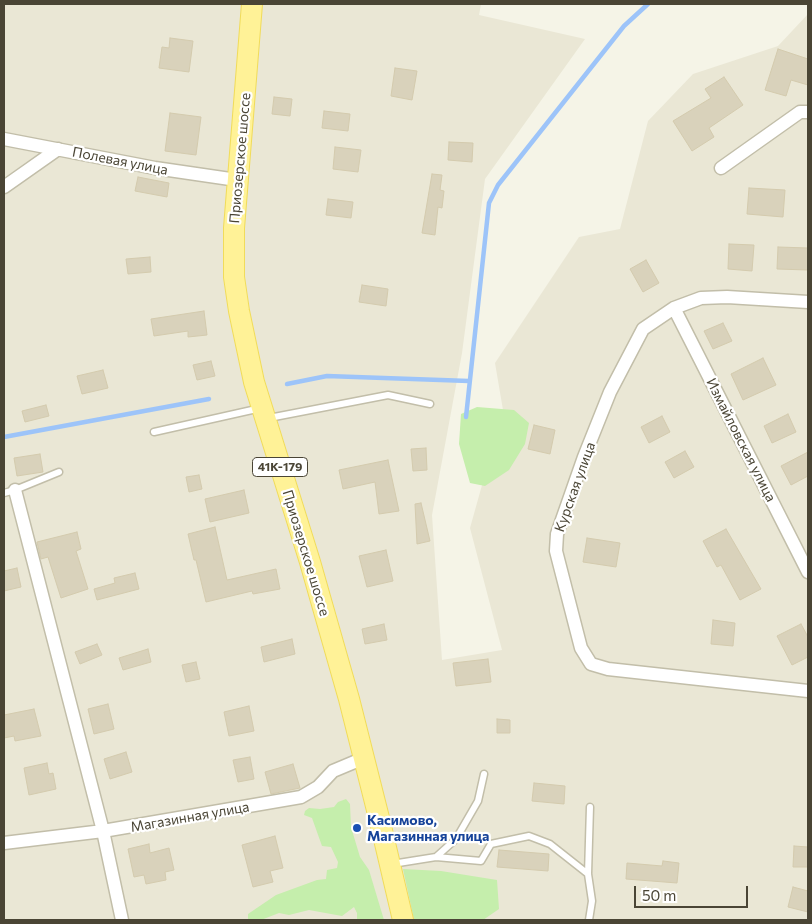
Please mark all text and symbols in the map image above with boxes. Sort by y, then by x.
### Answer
street label: Приозерское шоссе [226,92,254,224]
street label: Полевая улица [71,143,169,179]
street label: Измайловская улица [703,375,779,505]
street label: Курская улица [551,440,599,534]
road number: 41К-179 [252,458,308,477]
street label: Приозерское шоссе [279,488,333,618]
street label: Магазинная улица [129,798,251,836]
place label: Касимово, Магазинная улица [367,812,489,844]
marker: Касимово, Магазинная улица [351,822,363,834]
scale bar [637,876,751,908]
text: 50 m [642,886,676,904]

